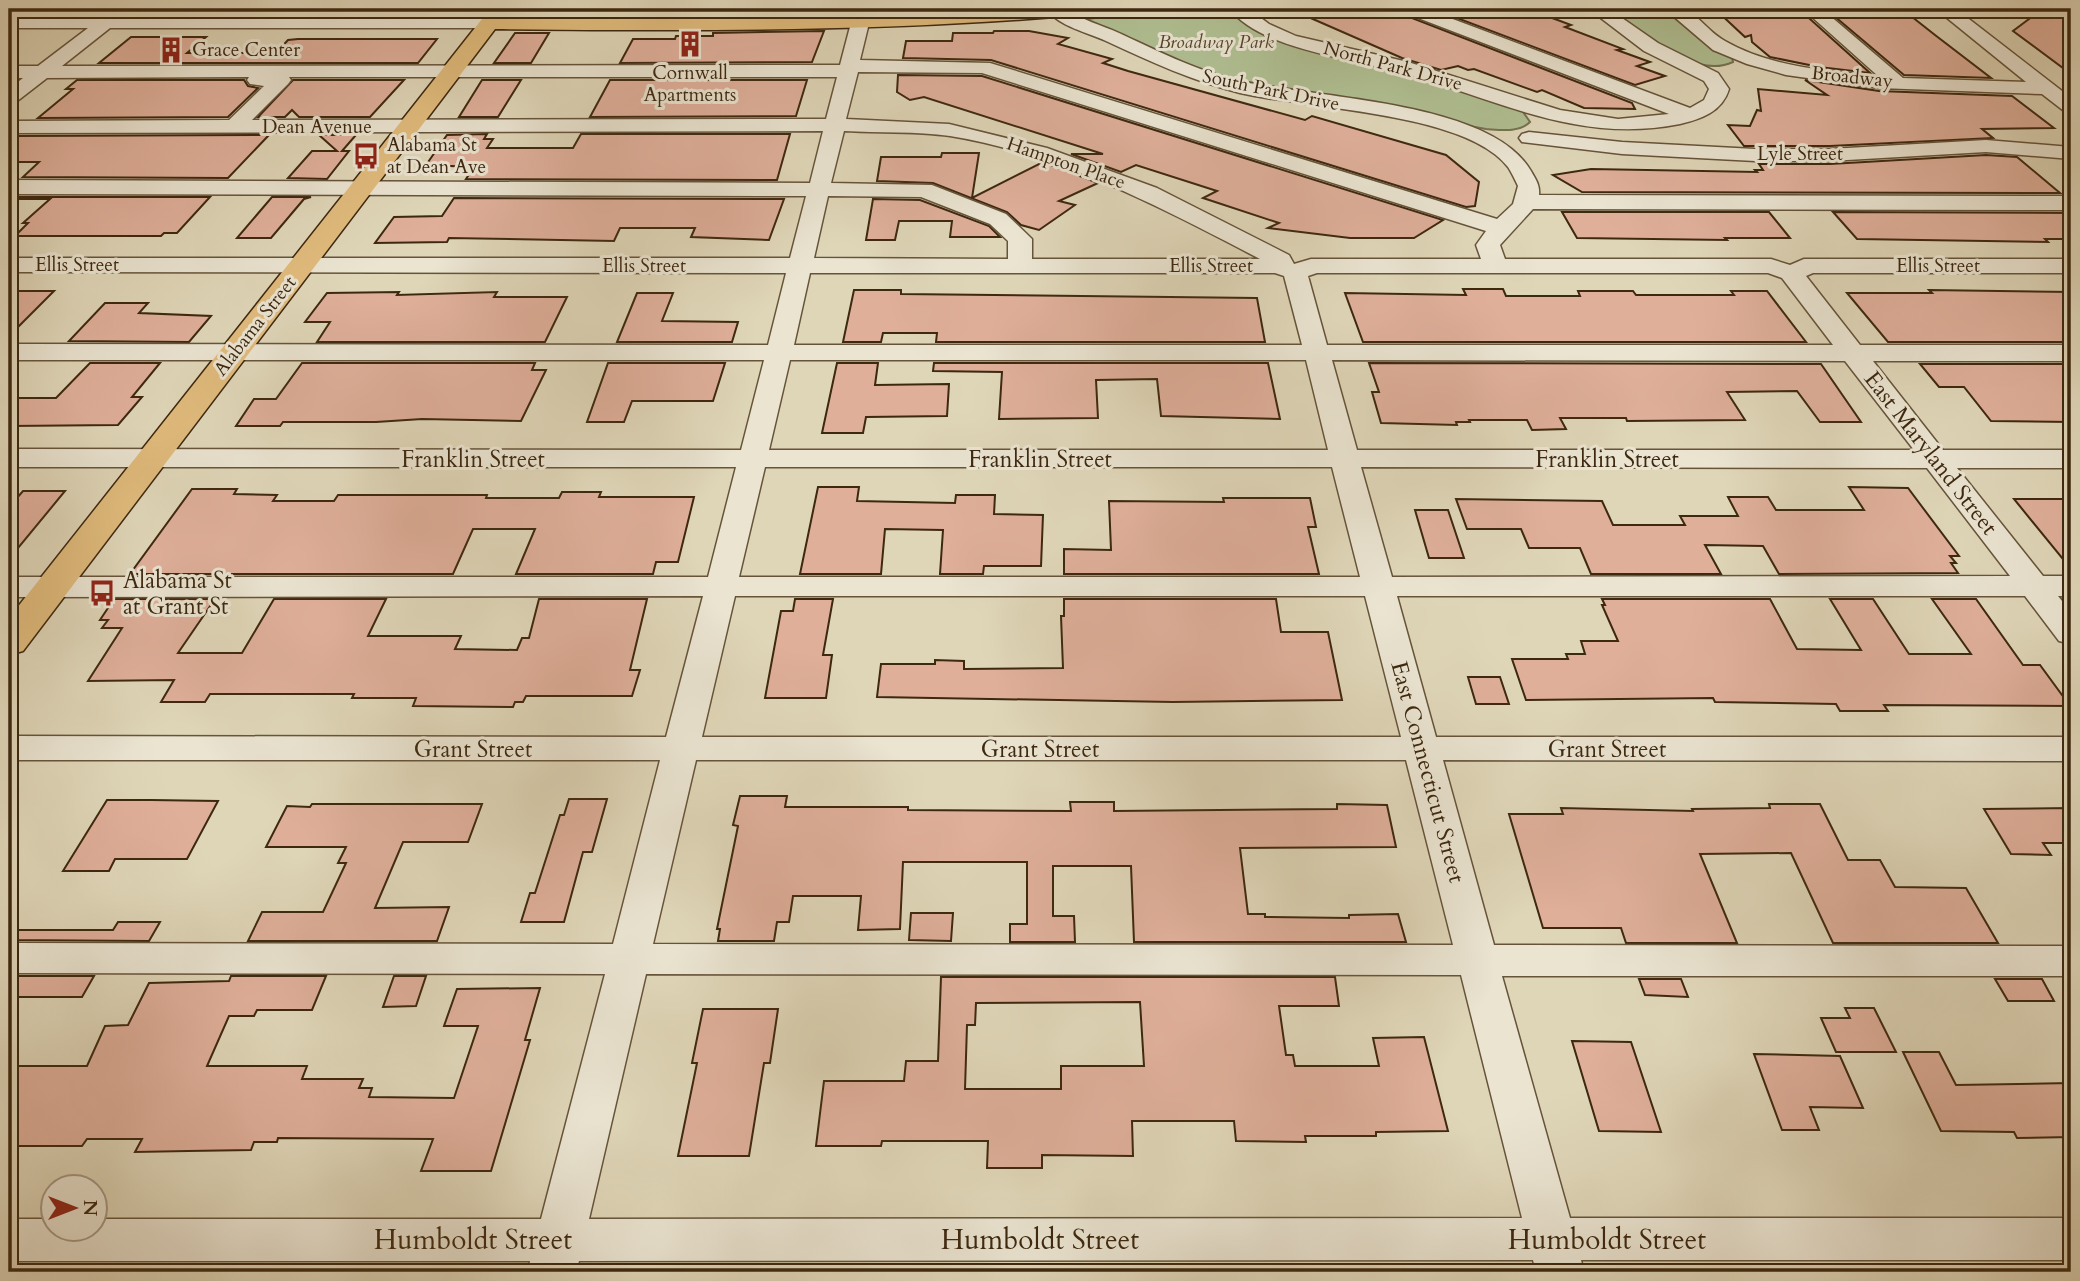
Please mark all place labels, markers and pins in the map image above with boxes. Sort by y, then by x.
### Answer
building icon: Cornwall Apartments [675,29,705,59]
building icon: Grace Center [156,35,186,65]
place label: Grace Center [192,37,300,63]
place label: Cornwall Apartments [644,60,736,108]
place label: Alabama St at Dean Ave [387,132,486,180]
bus stop icon: Alabama St at Dean Ave [351,141,381,171]
place label: Alabama St at Grant St [123,565,232,622]
bus stop icon: Alabama St at Grant St [87,578,117,608]

